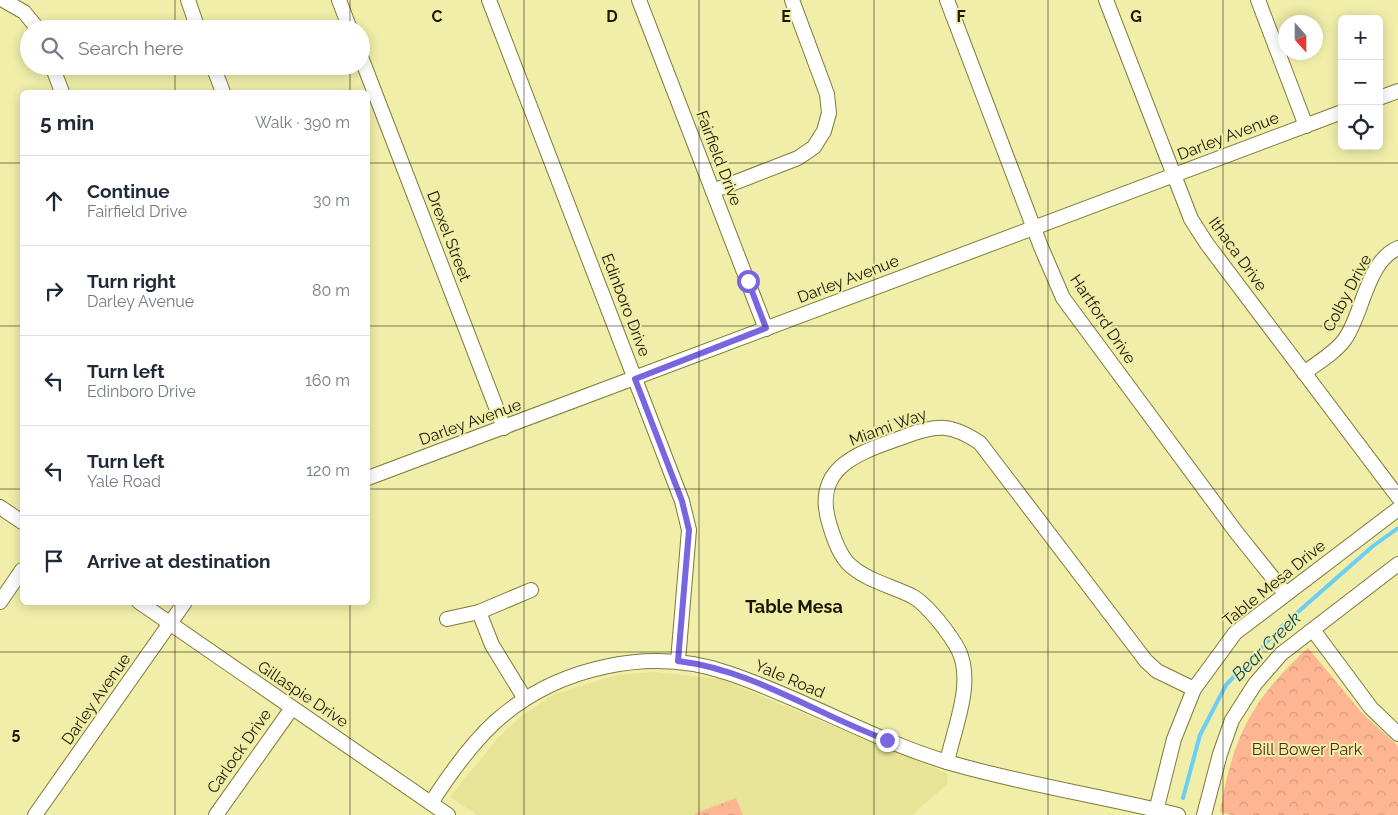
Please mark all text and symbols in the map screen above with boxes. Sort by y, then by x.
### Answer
text: C [432,7,443,26]
text: D [606,7,618,26]
text: E [781,7,791,26]
text: F [956,7,966,26]
text: G [1130,7,1142,26]
north arrow [1278,15,1323,60]
map controls [1338,15,1383,150]
button: + [1338,15,1383,60]
search box [20,20,370,75]
icon: search [38,34,66,62]
text: Search here [78,37,184,59]
button: − [1338,60,1383,105]
button: locate [1338,105,1383,150]
street label: Fairfield Drive [692,108,746,208]
street label: Darley Avenue [1175,108,1281,164]
text: 5 min [40,110,94,135]
text: Walk · 390 m [255,113,350,132]
text: Continue [87,180,170,202]
icon: ahead [40,187,68,215]
street label: Drexel Street [423,188,475,284]
text: 30 m [313,191,350,210]
text: Fairfield Drive [87,202,187,221]
street label: Ithaca Drive [1205,213,1271,295]
street label: Edinboro Drive [598,251,654,359]
street label: Darley Avenue [795,251,901,307]
street label: Colby Drive [1319,251,1375,335]
text: Turn right [87,270,176,292]
route start [737,270,760,293]
street label: Hartford Drive [1066,271,1140,367]
icon: right [40,277,68,305]
text: 80 m [312,281,350,300]
text: Darley Avenue [87,292,194,311]
text: Turn left [87,360,164,382]
icon: left [40,367,68,395]
text: 160 m [305,371,350,390]
text: Edinboro Drive [87,382,196,401]
street label: Darley Avenue [416,395,524,449]
street label: Miami Way [847,404,930,450]
text: Turn left [87,450,164,472]
icon: left [40,457,68,485]
text: 120 m [306,461,350,480]
text: Yale Road [87,472,161,491]
street label: Table Mesa Drive [1219,536,1329,630]
icon: arrive [40,547,68,575]
text: Arrive at destination [87,550,271,572]
district label: Table Mesa [745,596,843,617]
water label: Bear Creek [1227,607,1305,685]
street label: Darley Avenue [57,650,135,748]
street label: Yale Road [752,656,828,702]
street label: Gillaspie Drive [254,657,352,731]
street label: Carlock Drive [203,705,275,797]
text: 5 [12,724,21,743]
route end [876,729,899,752]
park label: Bill Bower Park [1252,740,1363,759]

